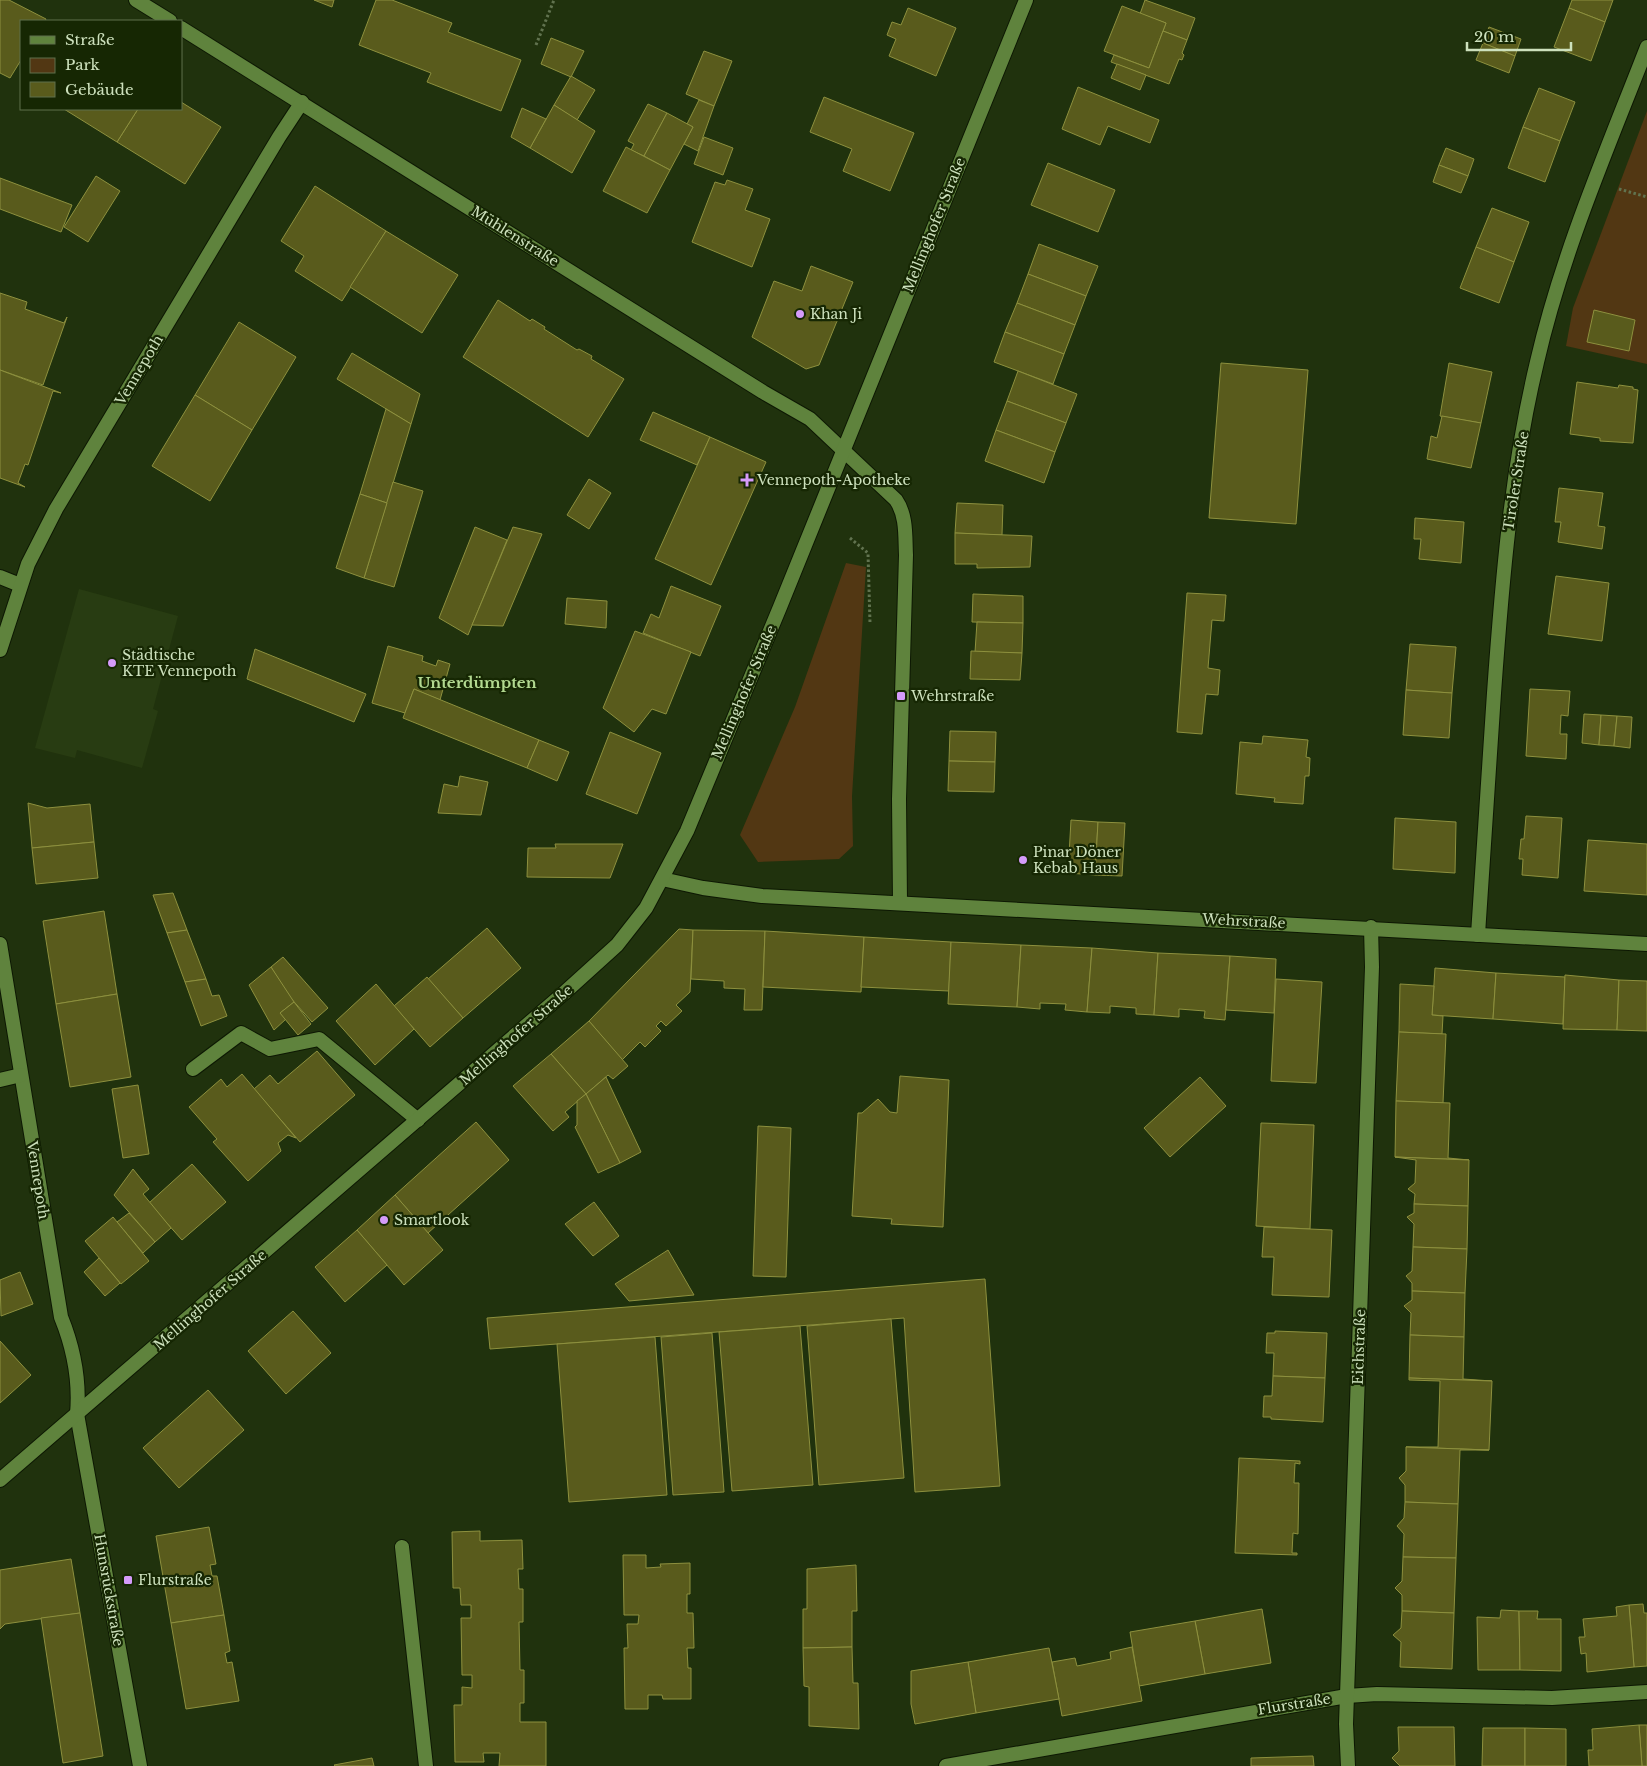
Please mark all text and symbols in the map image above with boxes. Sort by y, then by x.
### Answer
legend [20,20,182,110]
scale bar [1467,20,1571,52]
text: 20 m [1474,27,1514,46]
text: Straße [65,30,115,49]
text: Park [65,55,101,74]
text: Gebäude [65,80,134,99]
street label: Mellinghofer Straße [899,155,969,295]
street label: Mühlenstraße [468,202,562,270]
place label: Khan Ji [810,305,862,323]
marker: Khan Ji [794,308,806,320]
street label: Vennepoth [110,331,167,409]
street label: Tiroler Straße [1499,430,1533,532]
place label: Vennepoth-Apotheke [756,471,911,489]
marker: Vennepoth-Apotheke [741,474,753,486]
street label: Mellinghofer Straße [708,622,780,762]
place label: Städtische KTE Vennepoth [122,646,237,680]
marker: Städtische KTE Vennepoth [106,657,118,669]
district label: Unterdümpten [417,673,537,692]
place label: Wehrstraße [910,687,994,705]
marker: Wehrstraße [895,690,907,702]
place label: Pinar Döner Kebab Haus [1033,843,1121,877]
marker: Pinar Döner Kebab Haus [1017,854,1029,866]
street label: Wehrstraße [1201,910,1286,932]
street label: Mellinghofer Straße [456,981,576,1089]
street label: Vennepoth [23,1139,53,1221]
place label: Smartlook [394,1211,470,1229]
marker: Smartlook [378,1214,390,1226]
street label: Mellinghofer Straße [150,1246,270,1354]
street label: Eichstraße [1349,1309,1369,1385]
street label: Hunsrückstraße [90,1532,128,1648]
place label: Flurstraße [138,1571,212,1589]
marker: Flurstraße [122,1574,134,1586]
street label: Flurstraße [1256,1689,1332,1719]

